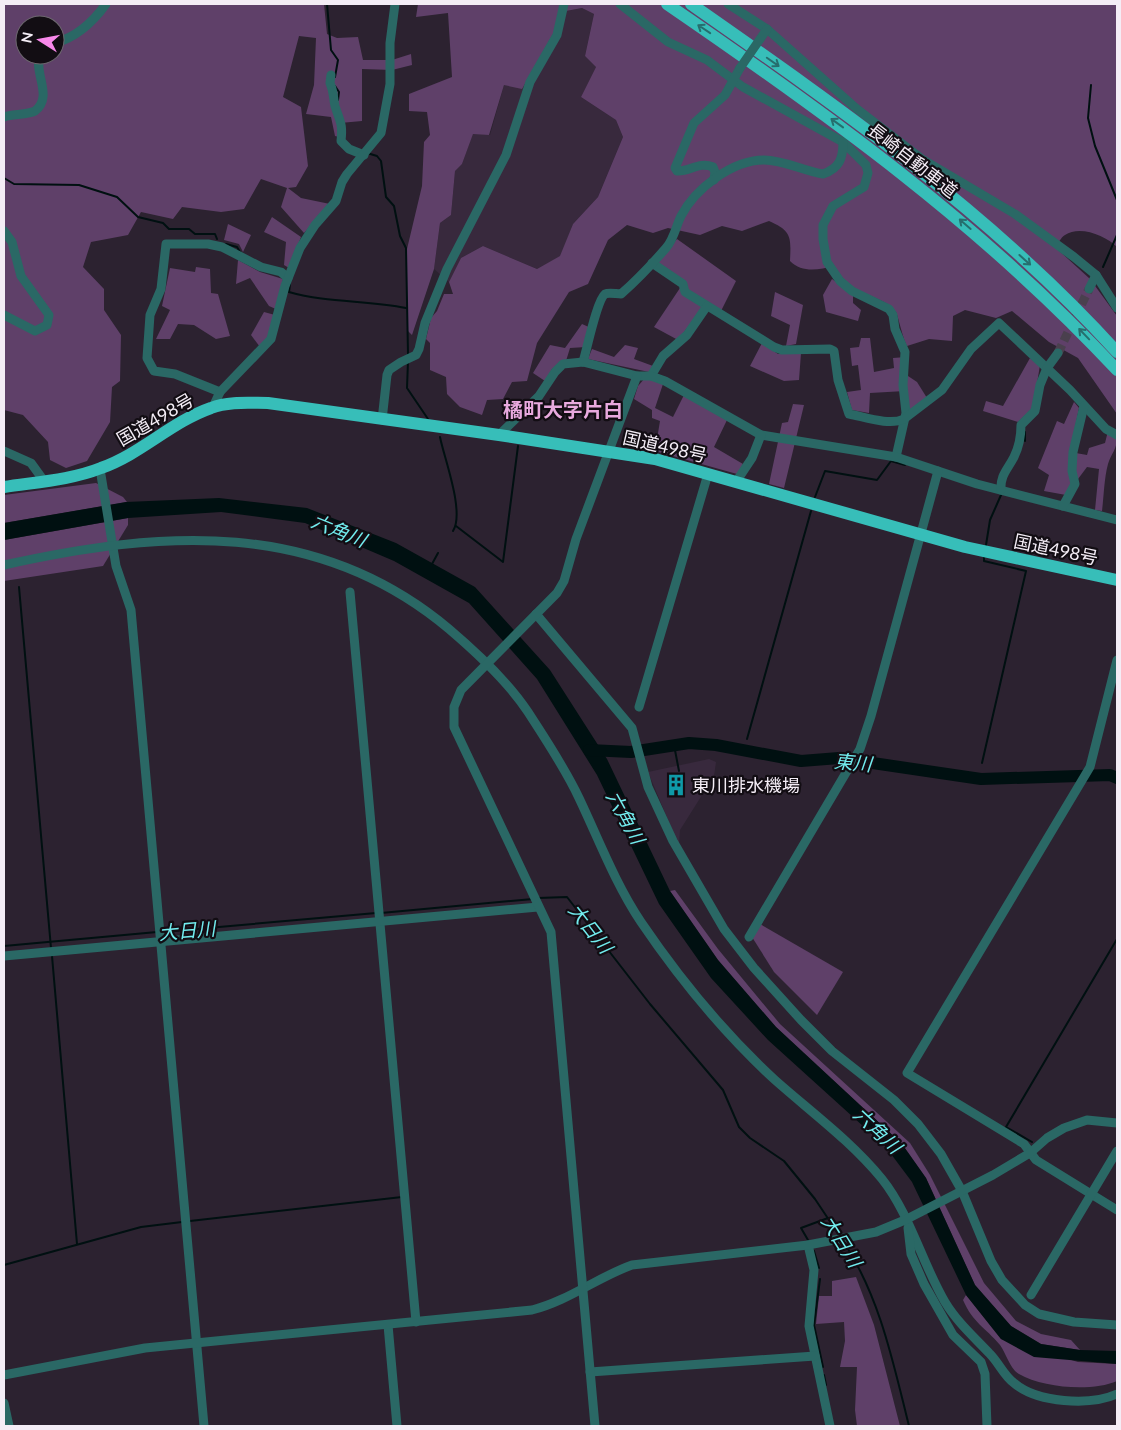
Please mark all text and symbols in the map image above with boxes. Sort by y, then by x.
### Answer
north arrow [15,15,65,65]
one-way arrow [698,24,712,34]
text: N [17,31,36,44]
one-way arrow [766,57,780,67]
one-way arrow [830,118,844,128]
street label: 長崎自動車道 [864,118,962,202]
one-way arrow [958,218,971,229]
one-way arrow [1018,254,1031,265]
one-way arrow [1078,328,1090,341]
street label: 国道498号 [113,388,197,450]
district label: 橘町大字片白 [503,397,623,421]
street label: 国道498号 [621,426,709,466]
water label: 六角川 [308,509,372,552]
street label: 国道498号 [1012,529,1100,569]
water label: 東川 [833,749,875,775]
building icon: 東川排水機場 [663,772,689,798]
place label: 東川排水機場 [692,774,800,796]
water label: 六角川 [602,786,651,849]
water label: 大日川 [564,898,619,959]
water label: 大日川 [158,916,218,944]
water label: 六角川 [849,1102,908,1159]
water label: 大日川 [817,1211,868,1273]

